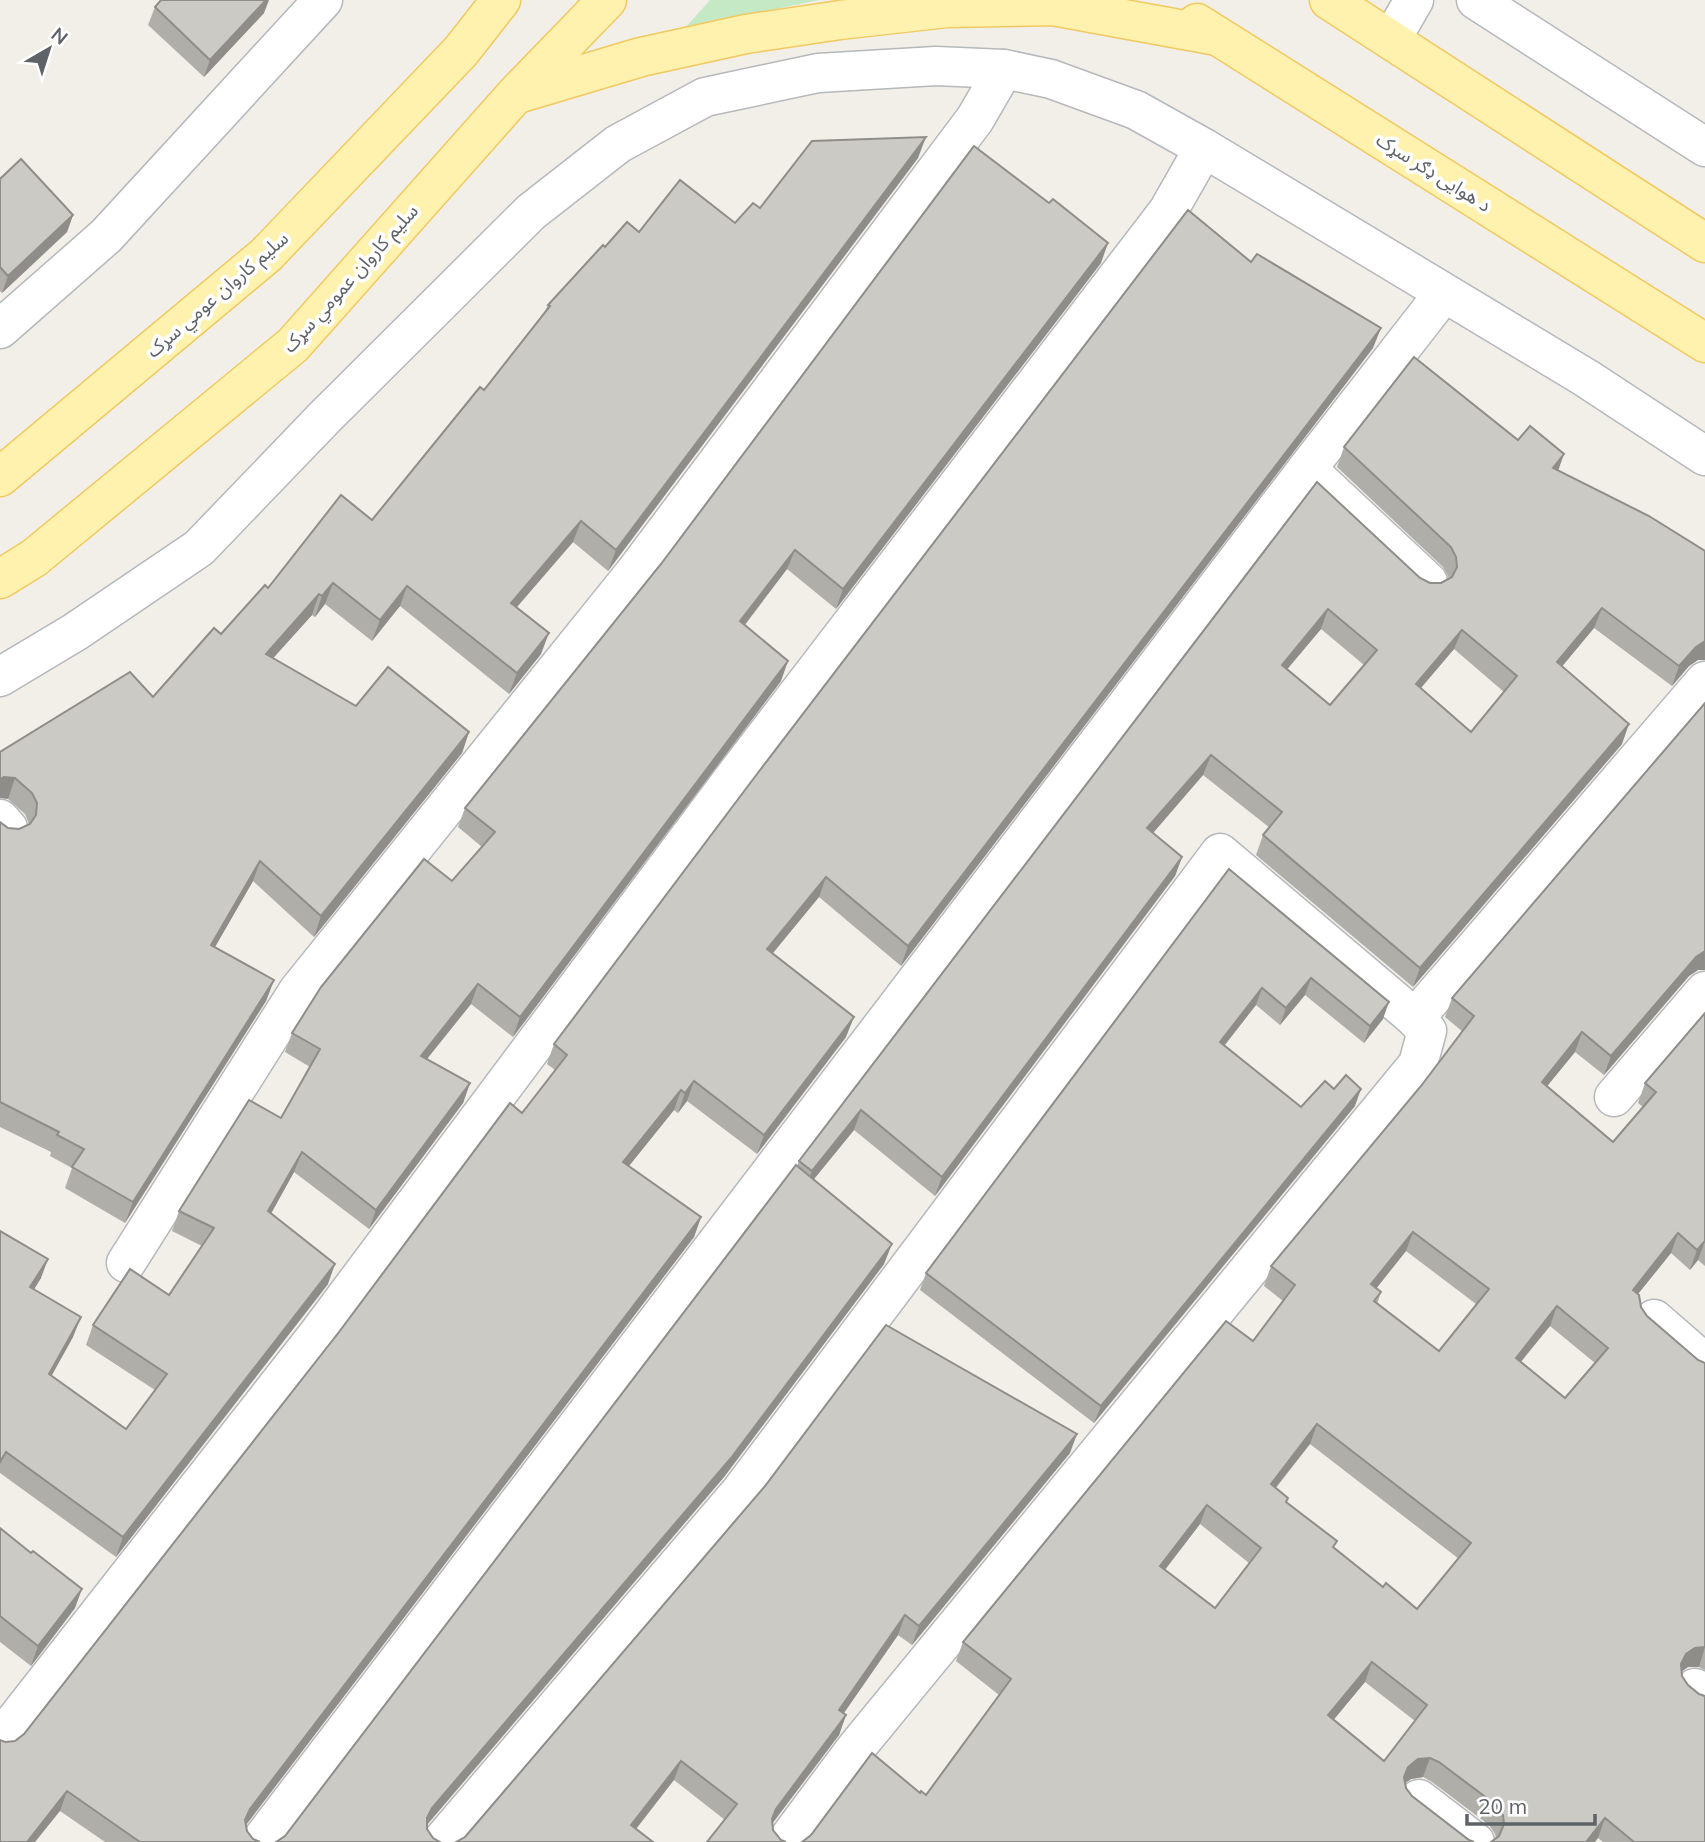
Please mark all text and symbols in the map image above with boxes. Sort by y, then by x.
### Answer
north arrow [14,14,84,84]
text: N [47,22,73,50]
street label: د هوایی ډګر سړک [1372,127,1496,217]
street label: سلیم کاروان عمومي سړک [277,199,425,359]
street label: سلیم کاروان عومي سړک [141,226,295,365]
scale bar [1467,1783,1595,1827]
text: 20 m [1478,1793,1527,1819]

